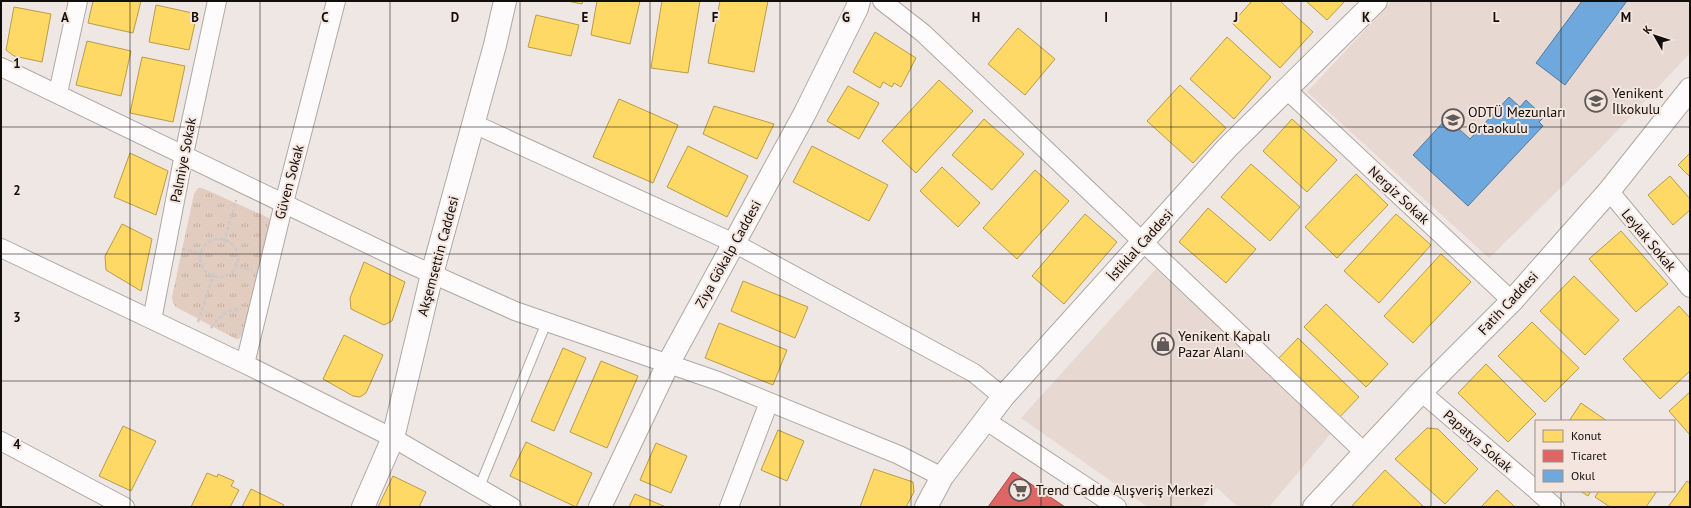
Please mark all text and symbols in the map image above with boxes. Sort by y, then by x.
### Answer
text: A [61,9,69,26]
text: B [191,9,199,26]
text: C [321,9,329,26]
text: D [451,9,459,26]
text: E [582,9,589,26]
text: F [712,9,719,26]
text: G [842,9,850,26]
text: H [972,9,980,26]
text: I [1104,9,1108,26]
text: J [1233,9,1238,26]
text: K [1362,9,1370,26]
text: L [1493,9,1500,26]
text: M [1621,9,1631,26]
north arrow [1635,16,1675,56]
text: K [1640,23,1655,37]
text: 1 [13,55,21,72]
place label: Yenikent İlkokulu [1612,84,1663,118]
school or university icon: Yenikent İlkokulu [1583,88,1609,114]
place label: ODTÜ Mezunları Ortaokulu [1468,103,1566,137]
school or university icon: ODTÜ Mezunları Ortaokulu [1440,107,1466,133]
street label: Palmiye Sokak [166,116,200,204]
street label: Güven Sokak [270,142,308,221]
street label: Nergiz Sokak [1365,162,1434,228]
text: 2 [13,182,21,199]
street label: Akşemsettin Caddesi [413,194,463,318]
street label: Ziya Gökalp Caddesi [691,197,765,311]
street label: İstiklal Caddesi [1103,205,1177,285]
street label: Leylak Sokak [1618,205,1681,275]
street label: Fatih Caddesi [1474,267,1542,339]
text: 3 [13,309,21,326]
place label: Yenikent Kapalı Pazar Alanı [1178,327,1270,361]
shop icon: Yenikent Kapalı Pazar Alanı [1150,331,1176,357]
street label: Papatya Sokak [1440,406,1517,476]
legend [1535,420,1675,492]
text: Konut [1571,428,1601,443]
text: 4 [13,436,21,453]
text: Ticaret [1571,448,1606,463]
text: Okul [1571,468,1595,483]
supermarket icon: Trend Cadde Alışveriş Merkezi [1007,477,1033,503]
place label: Trend Cadde Alışveriş Merkezi [1036,481,1214,499]

